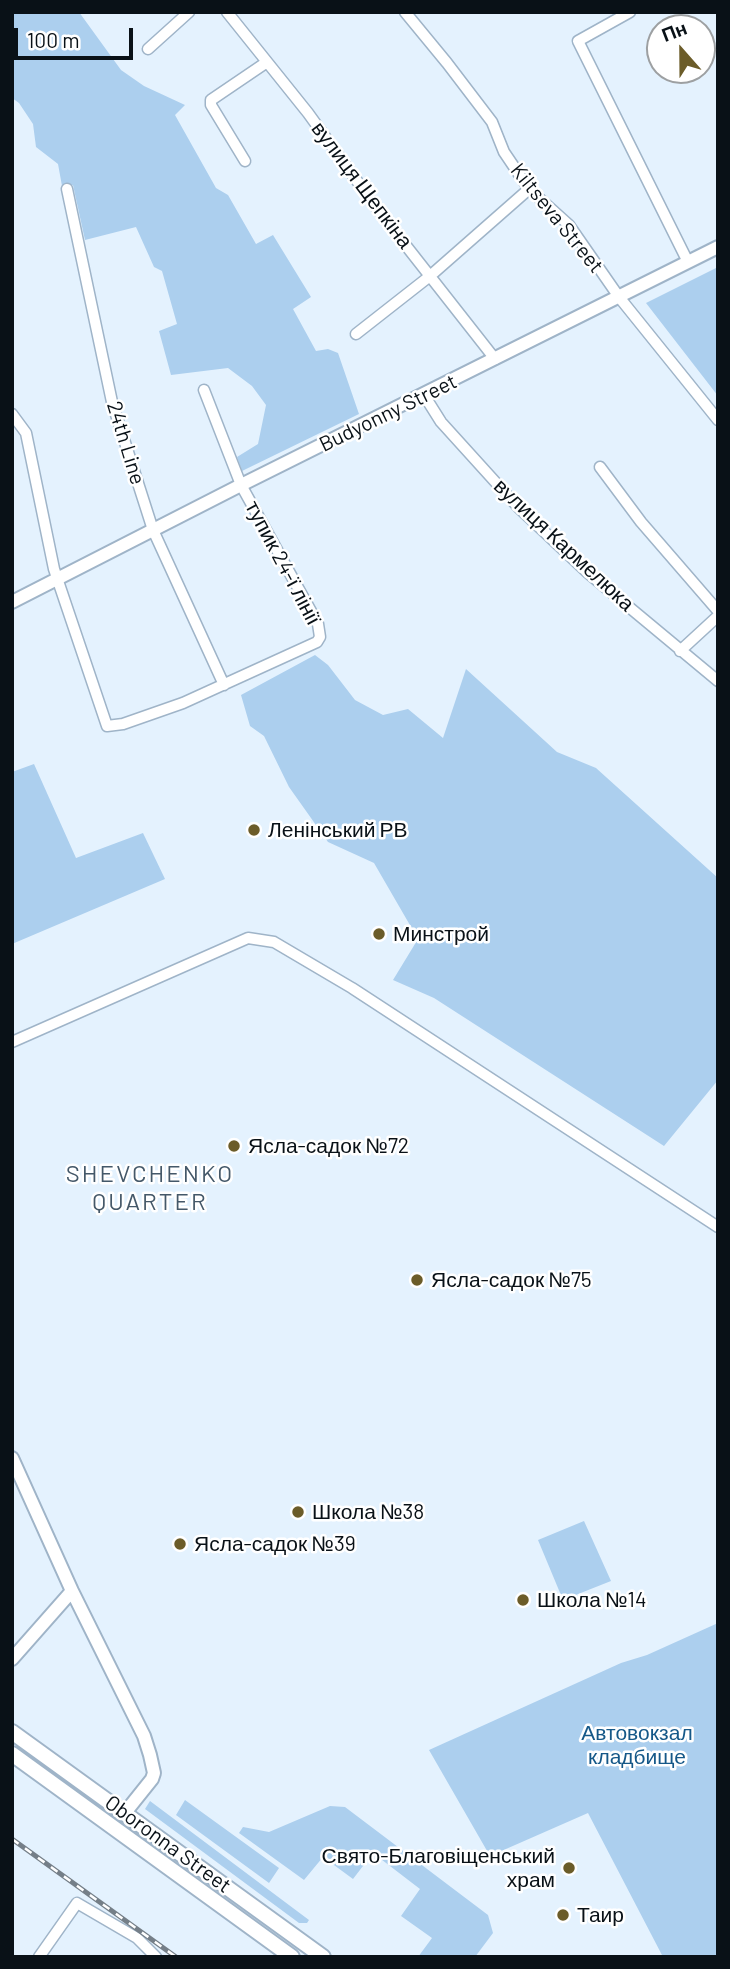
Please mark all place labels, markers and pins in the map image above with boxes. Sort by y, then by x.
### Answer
place label: Ленінський РВ [268,817,408,843]
marker: Ленінський РВ [246,822,262,838]
place label: Минстрой [393,921,489,947]
marker: Минстрой [371,926,387,942]
place label: Ясла-садок №72 [248,1133,409,1159]
marker: Ясла-садок №72 [226,1138,242,1154]
place label: Ясла-садок №75 [431,1267,592,1293]
marker: Ясла-садок №75 [409,1272,425,1288]
place label: Школа №38 [312,1499,424,1525]
marker: Школа №38 [290,1504,306,1520]
place label: Ясла-садок №39 [194,1531,356,1557]
marker: Ясла-садок №39 [172,1536,188,1552]
place label: Школа №14 [537,1587,646,1613]
marker: Школа №14 [515,1592,531,1608]
place label: Свято-Благовіщенський храм [322,1843,555,1893]
marker: Свято-Благовіщенський храм [561,1860,577,1876]
place label: Таир [577,1902,624,1928]
marker: Таир [555,1907,571,1923]

